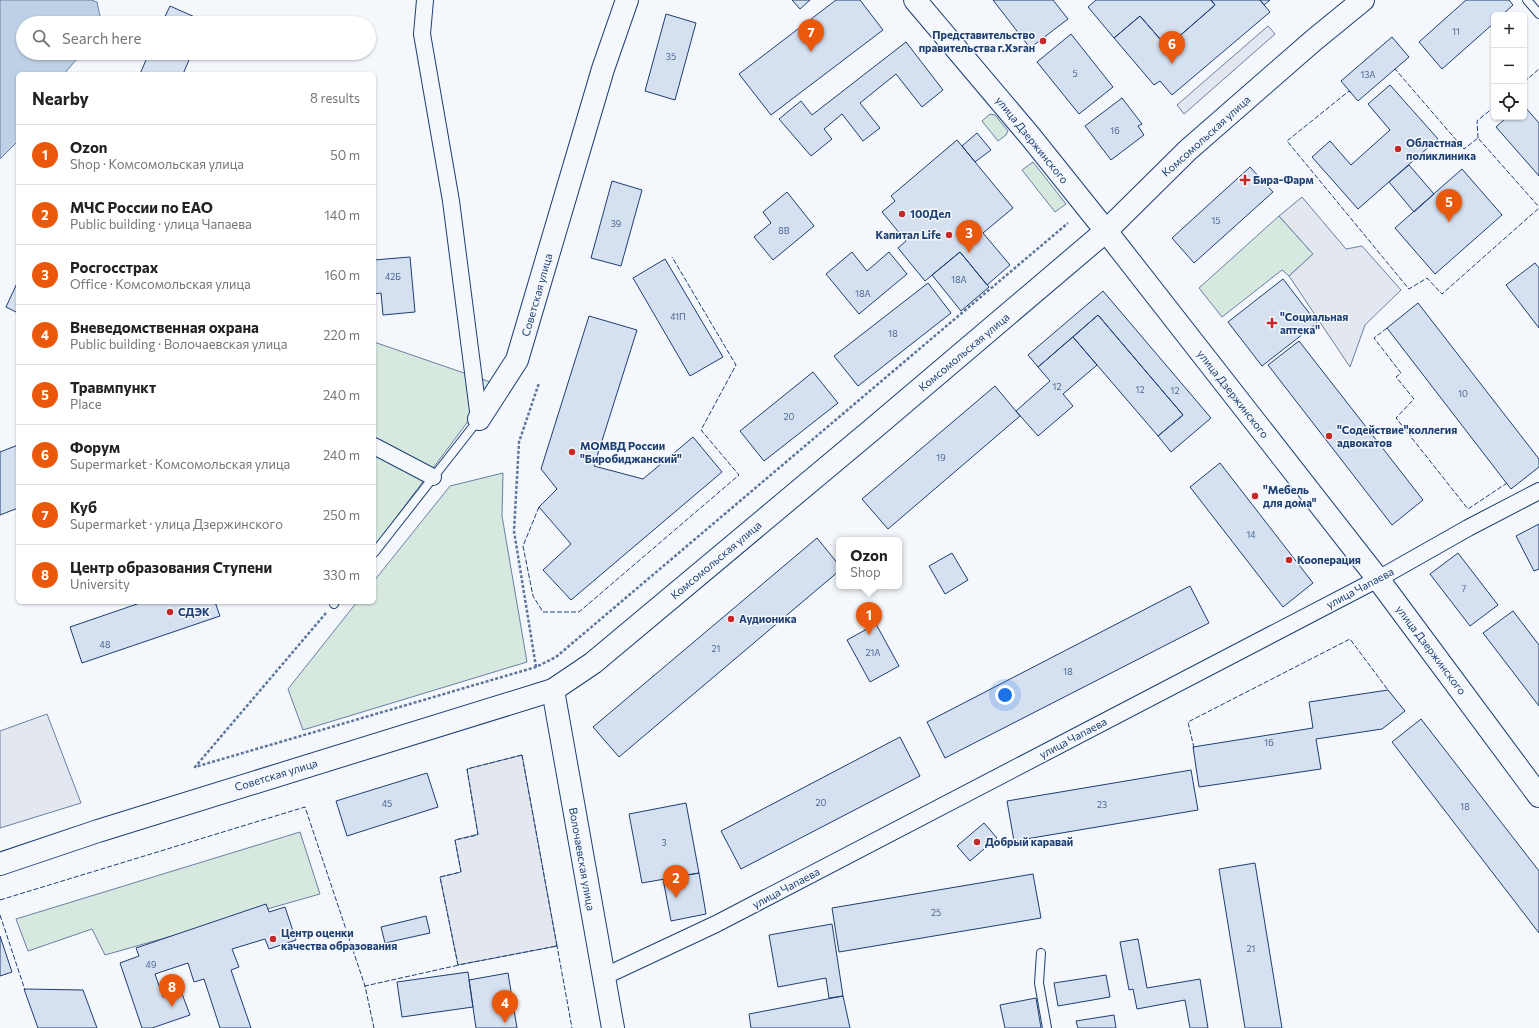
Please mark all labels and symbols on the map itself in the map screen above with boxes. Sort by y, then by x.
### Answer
pin: 7 [798,19,824,52]
house number: 11 [1452,26,1460,37]
place label: Представительство правительства г.Хэган [919,28,1035,54]
pin: 6 [1159,31,1185,64]
marker: Представительство правительства г.Хэган [1038,36,1048,46]
house number: 35 [666,51,676,62]
house number: 5 [1072,68,1078,79]
house number: 13А [1361,69,1376,80]
street label: Комсомольская улица [1159,92,1253,179]
street label: улица Дзержинского [993,93,1072,186]
house number: 16 [1110,125,1120,136]
place label: Областная поликлиника [1406,136,1476,162]
marker: Областная поликлиника [1393,144,1403,154]
place label: Бира-Фарм [1253,173,1314,186]
marker: Бира-Фарм [1240,175,1250,185]
pin: 5 [1436,189,1462,222]
place label: 100Дел [910,207,951,220]
marker: 100Дел [897,209,907,219]
house number: 15 [1211,215,1221,226]
house number: 39 [611,218,621,229]
pin: 3 [956,220,982,253]
house number: 8В [778,225,790,236]
place label: Капитал Life [876,228,941,241]
marker: Капитал Life [944,230,954,240]
street label: Советская улица [518,252,555,338]
house number: 42Б [385,271,401,282]
house number: 18А [951,274,967,285]
house number: 18А [855,288,871,299]
street label: Комсомольская улица [916,310,1012,393]
place label: "Социальная аптека" [1280,310,1348,336]
house number: 41П [670,311,686,322]
marker: "Социальная аптека" [1267,318,1277,328]
house number: 18 [888,328,898,339]
street label: улица Дзержинского [1195,347,1272,441]
house number: 12 [1053,381,1061,392]
house number: 12 [1136,384,1144,395]
house number: 12 [1171,385,1179,396]
house number: 10 [1458,388,1468,399]
house number: 20 [784,411,795,422]
place label: "Содействие"коллегия адвокатов [1337,423,1457,449]
marker: "Содействие"коллегия адвокатов [1324,431,1334,441]
place label: МОМВД России "Биробиджанский" [580,439,682,465]
marker: МОМВД России "Биробиджанский" [567,447,577,457]
house number: 19 [936,452,946,463]
place label: "Мебель для дома" [1263,483,1317,509]
marker: "Мебель для дома" [1250,491,1260,501]
street label: Комсомольская улица [668,518,764,601]
house number: 14 [1246,529,1256,540]
place label: Кооперация [1297,553,1361,566]
marker: Кооперация [1284,555,1294,565]
street label: улица Чапаева [1324,564,1396,611]
house number: 7 [1462,583,1467,594]
pin: 1 [856,602,882,635]
street label: улица Дзержинского [1394,602,1469,697]
place label: СДЭК [178,605,210,618]
marker: СДЭК [165,607,175,617]
place label: Аудионика [739,612,797,625]
marker: Аудионика [726,614,736,624]
house number: 48 [100,639,110,650]
house number: 21 [712,643,720,654]
house number: 21А [865,647,881,658]
house number: 18 [1063,666,1073,677]
your location [995,685,1015,705]
street label: улица Чапаева [1037,714,1109,761]
house number: 16 [1264,737,1274,748]
street label: Советская улица [233,756,319,793]
house number: 20 [816,797,827,808]
house number: 45 [382,798,392,809]
house number: 23 [1097,799,1107,810]
house number: 18 [1460,801,1470,812]
street label: Волочаевская улица [567,806,598,912]
place label: Добрый каравай [985,835,1073,848]
house number: 3 [661,837,667,848]
marker: Добрый каравай [972,837,982,847]
street label: улица Чапаева [750,864,822,911]
pin: 2 [663,865,689,898]
house number: 25 [931,907,941,918]
place label: Центр оценки качества образования [281,926,397,952]
marker: Центр оценки качества образования [268,934,278,944]
house number: 21 [1247,943,1255,954]
house number: 49 [146,959,156,970]
pin: 8 [159,974,185,1007]
pin: 4 [492,990,518,1023]

